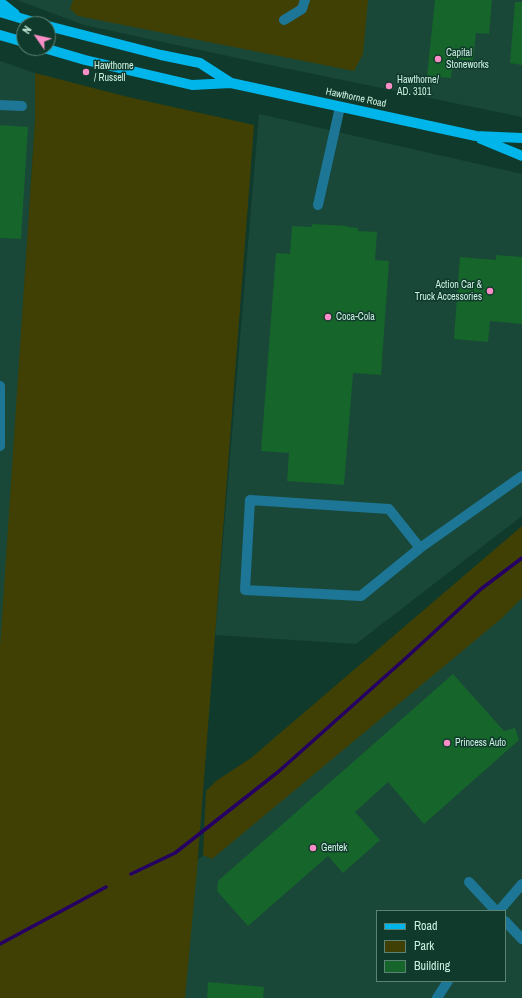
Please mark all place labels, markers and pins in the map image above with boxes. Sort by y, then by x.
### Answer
place label: Capital Stoneworks [446,47,489,70]
marker: Capital Stoneworks [433,54,443,64]
place label: Hawthorne / Russell [94,60,134,84]
marker: Hawthorne / Russell [81,67,91,77]
place label: Hawthorne/ AD. 3101 [397,74,439,98]
marker: Hawthorne/ AD. 3101 [384,81,394,91]
place label: Action Car & Truck Accessories [415,279,482,302]
marker: Action Car & Truck Accessories [485,286,495,296]
place label: Coca-Cola [336,311,375,323]
marker: Coca-Cola [323,312,333,322]
place label: Princess Auto [455,737,506,749]
marker: Princess Auto [442,738,452,748]
place label: Gentek [321,842,347,854]
marker: Gentek [308,843,318,853]

